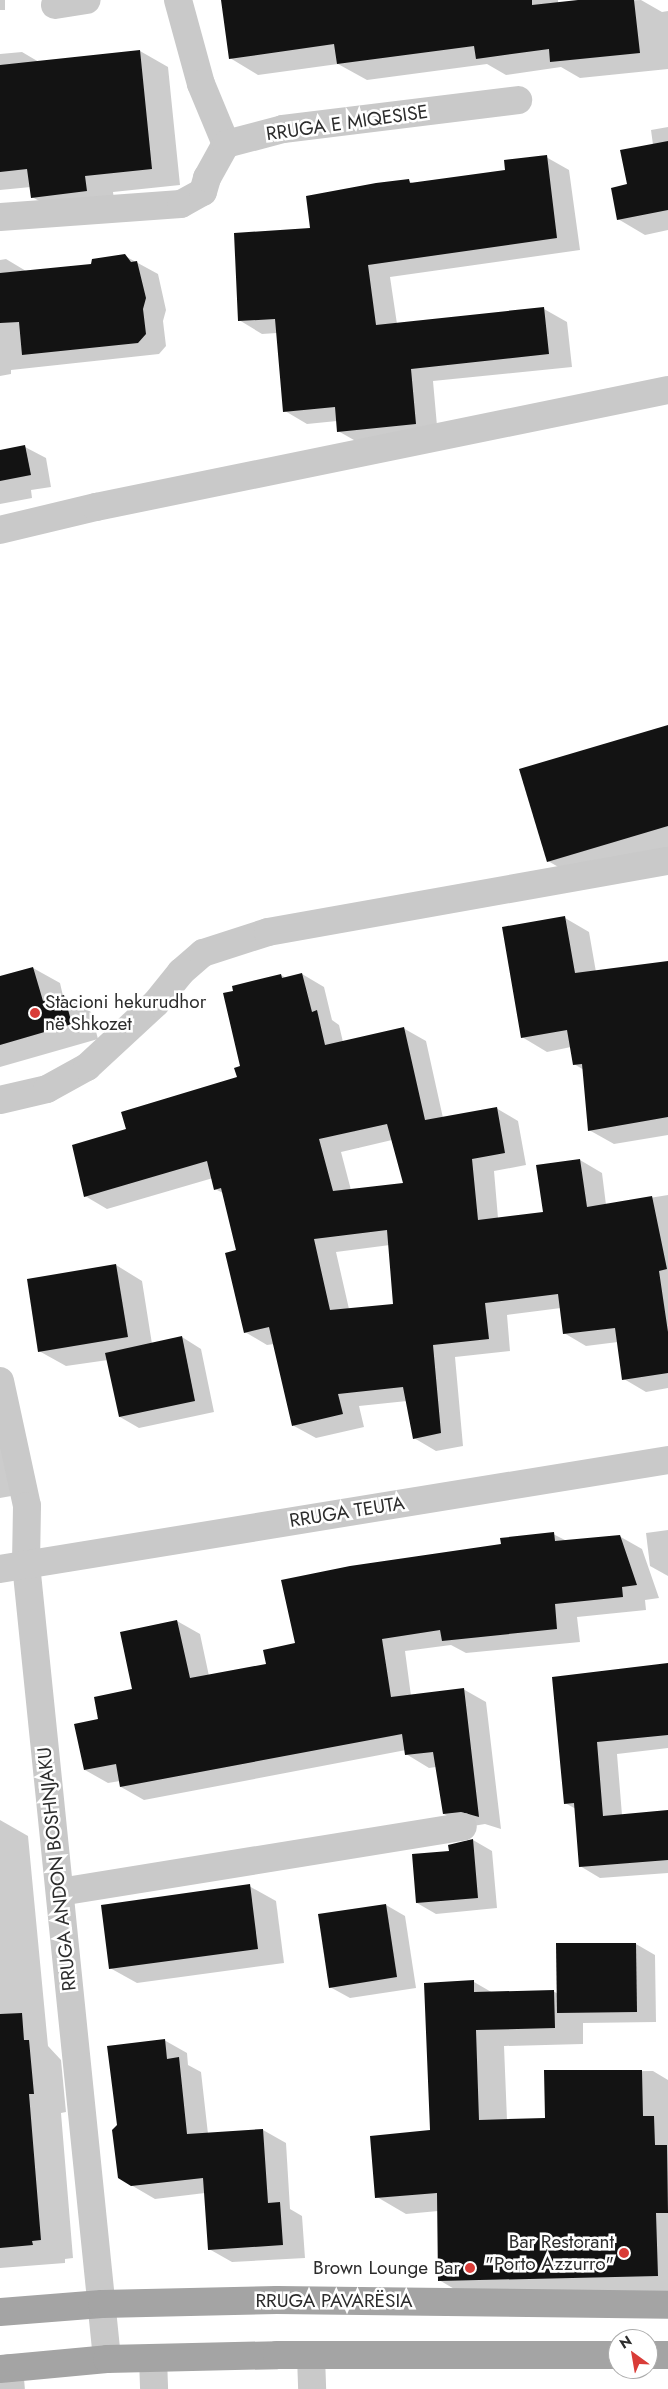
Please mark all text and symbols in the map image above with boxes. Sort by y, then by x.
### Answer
street label: RRUGA E MIQESISE [265,100,429,146]
place label: Stacioni hekurudhor në Shkozet [45,991,206,1035]
marker: Stacioni hekurudhor në Shkozet [29,1007,41,1019]
street label: RRUGA TEUTA [288,1492,406,1532]
street label: RRUGA ANDON BOSHNJAKU [33,1746,81,1992]
place label: Bar Restorant "Porto Azzurro" [485,2231,614,2275]
marker: Bar Restorant "Porto Azzurro" [618,2247,630,2259]
place label: Brown Lounge Bar [313,2257,460,2279]
marker: Brown Lounge Bar [464,2262,476,2274]
street label: RRUGA PAVARËSIA [255,2290,413,2312]
north arrow [608,2329,658,2379]
text: N [616,2331,636,2354]

